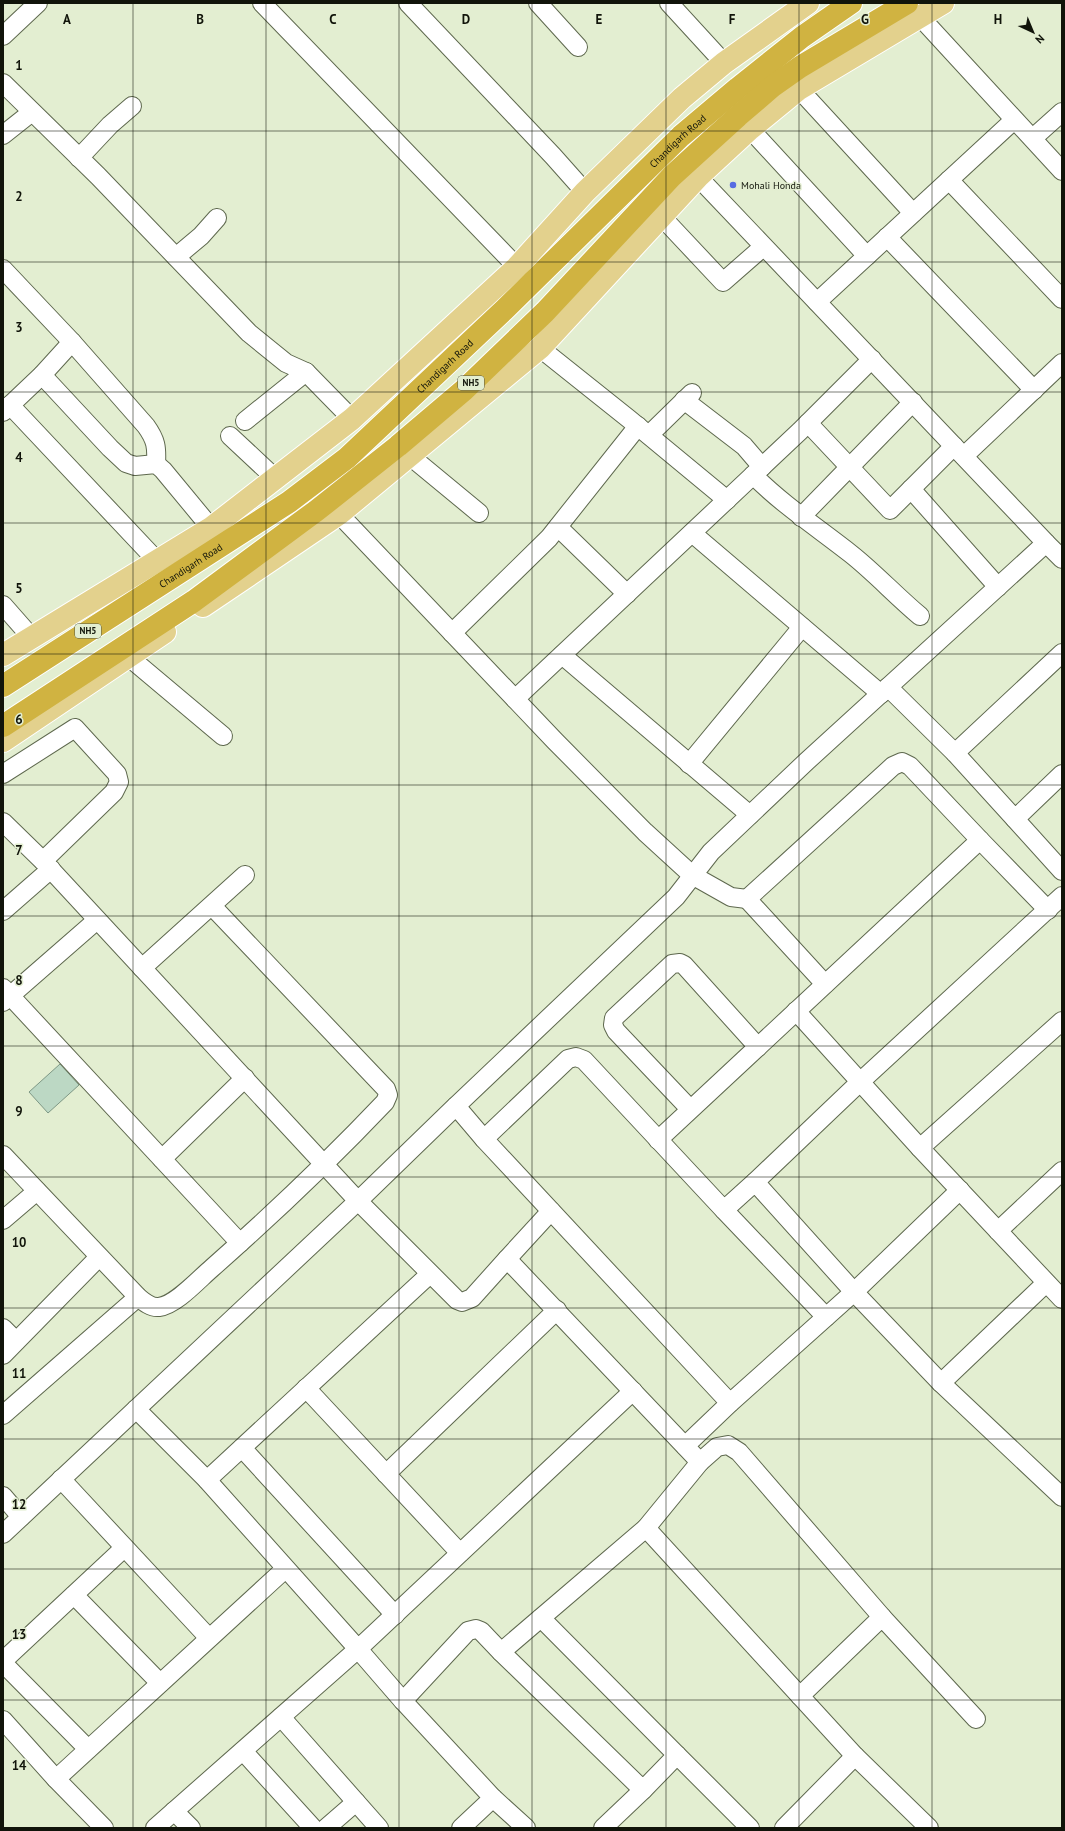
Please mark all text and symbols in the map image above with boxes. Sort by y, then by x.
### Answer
text: A [63,11,71,28]
text: B [196,11,204,28]
text: C [329,11,337,28]
text: D [462,11,470,28]
text: E [596,11,603,28]
text: F [729,11,736,28]
text: G [861,11,869,28]
text: H [994,11,1002,28]
north arrow [1013,12,1053,52]
text: N [1032,32,1047,47]
text: 1 [15,57,23,74]
street label: Chandigarh Road [647,112,709,171]
place label: Mohali Honda [741,179,801,192]
marker: Mohali Honda [728,180,738,190]
text: 2 [15,188,23,205]
text: 3 [15,319,23,336]
street label: Chandigarh Road [414,337,476,396]
road number: NH5 [458,376,484,390]
text: 4 [15,449,23,466]
street label: Chandigarh Road [157,541,225,591]
text: 5 [15,580,23,597]
road number: NH5 [75,624,101,638]
text: 6 [15,711,23,728]
text: 7 [15,842,23,859]
text: 8 [15,972,23,989]
text: 9 [15,1103,23,1120]
text: 10 [12,1234,26,1251]
text: 11 [12,1365,26,1382]
text: 12 [12,1496,26,1513]
text: 13 [12,1626,26,1643]
text: 14 [12,1757,27,1774]

